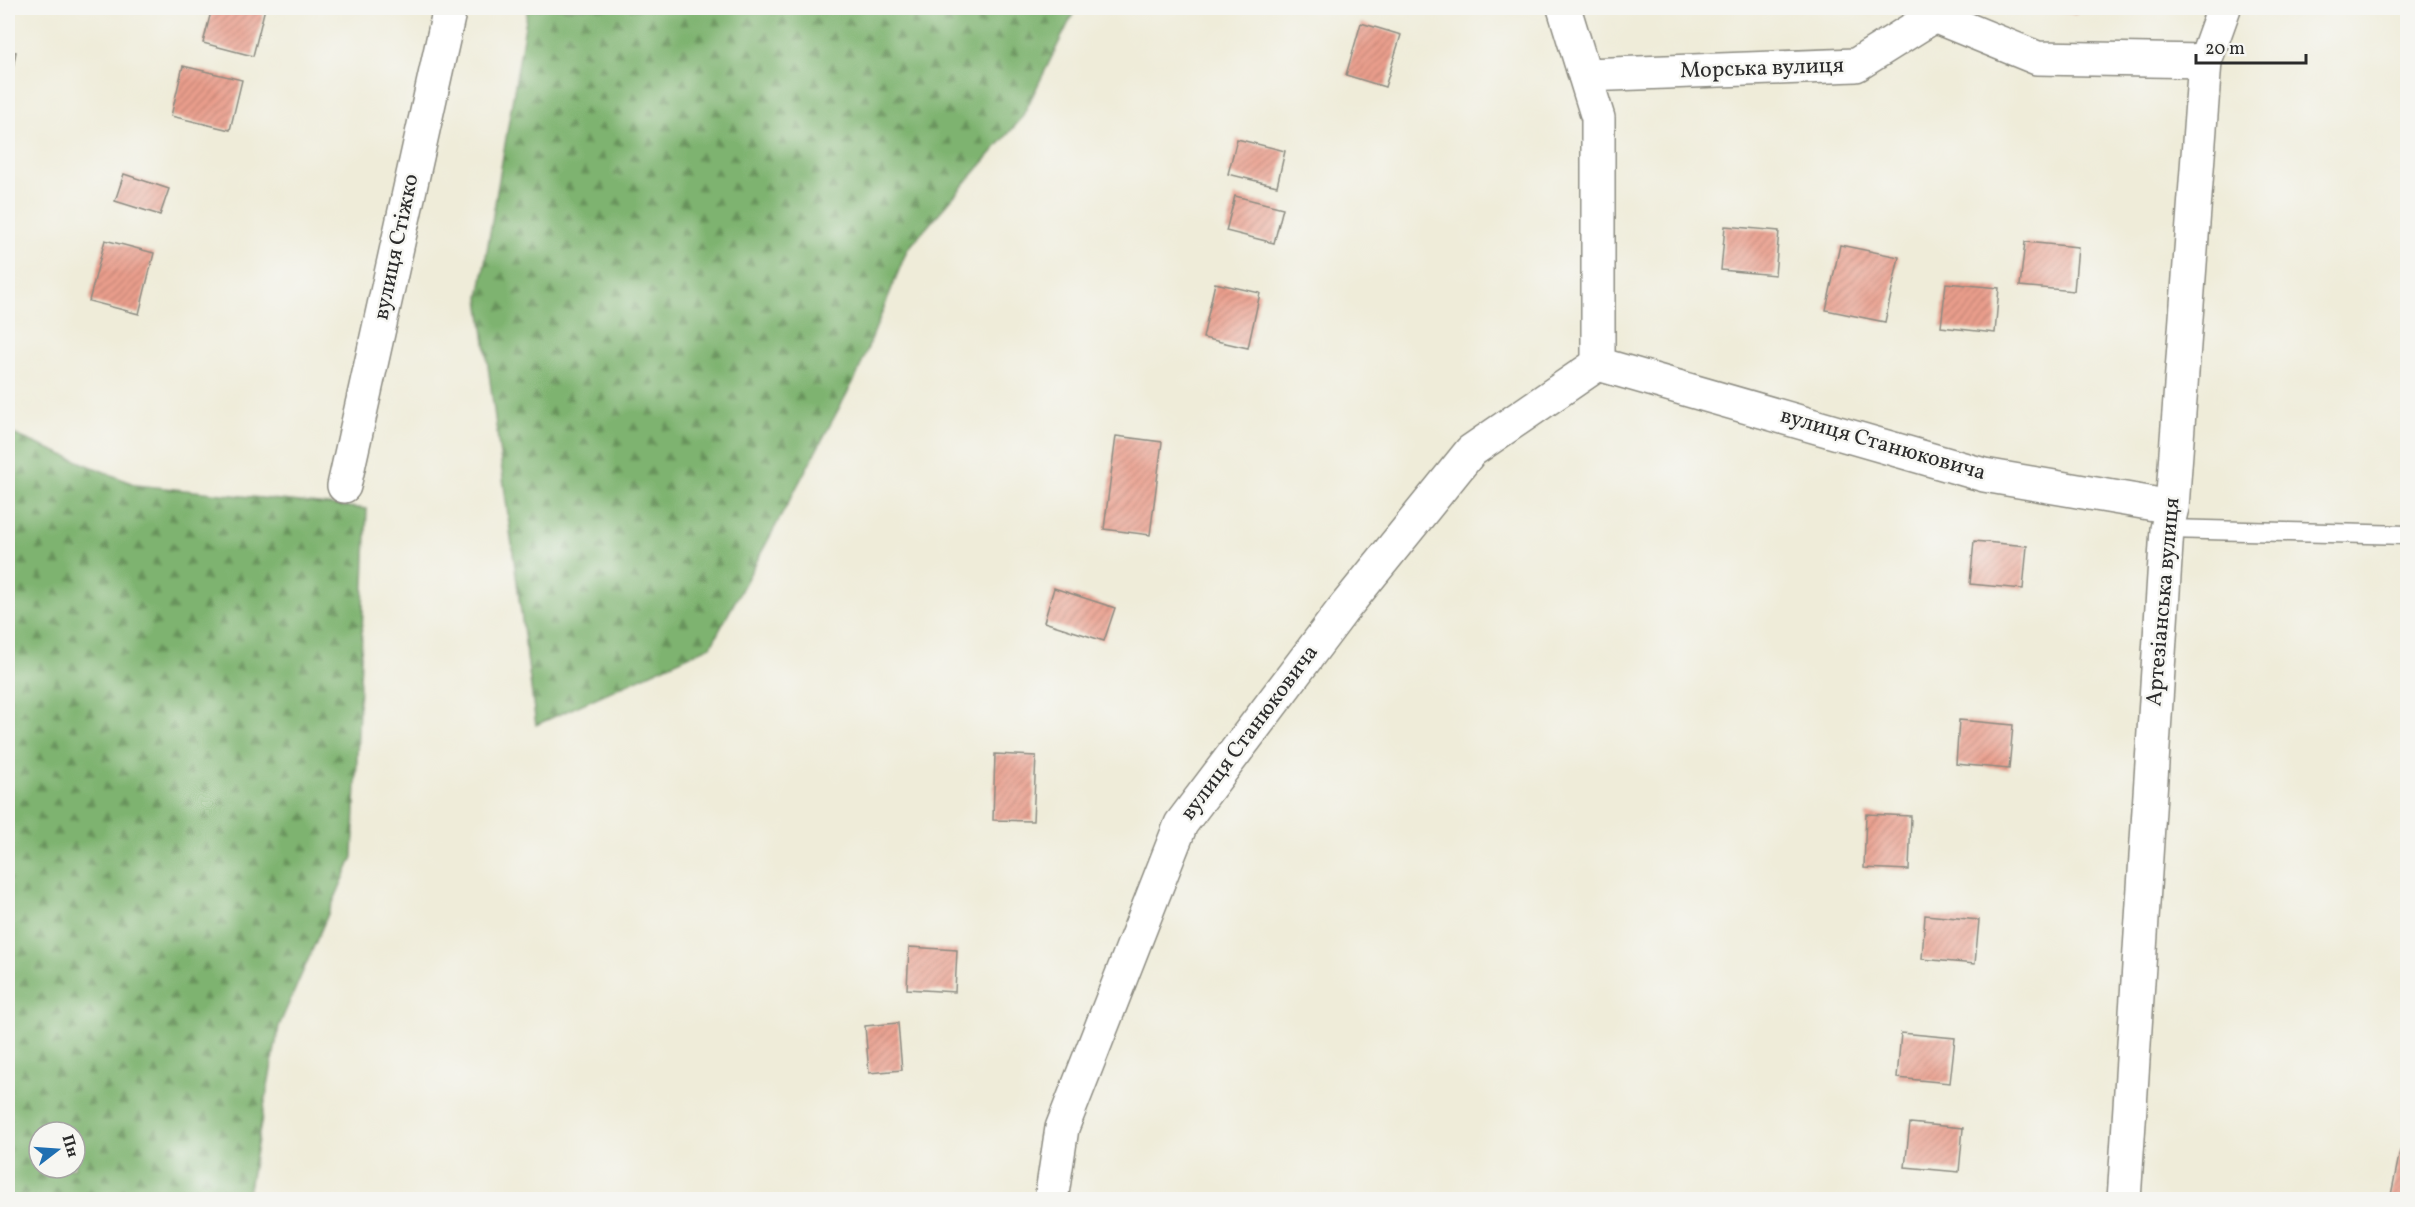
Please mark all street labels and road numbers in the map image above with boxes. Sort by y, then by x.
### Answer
street label: Морська вулиця [1680,51,1844,87]
street label: вулиця Стіжко [366,171,428,323]
street label: вулиця Станюковича [1777,401,1989,489]
street label: Артезіанська вулиця [2139,496,2189,708]
street label: вулиця Станюковича [1174,639,1326,827]

